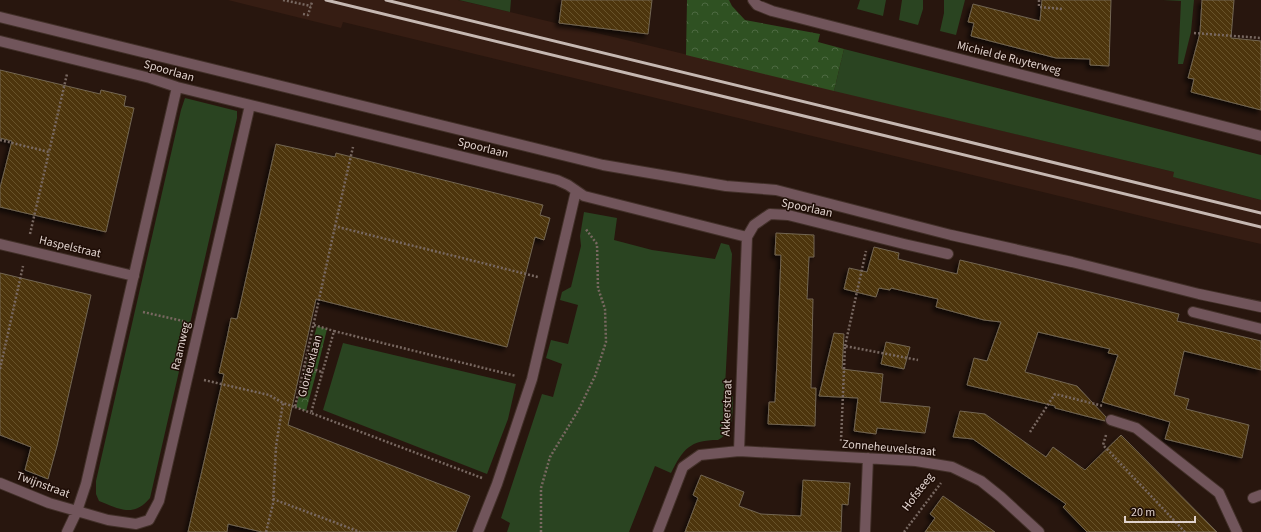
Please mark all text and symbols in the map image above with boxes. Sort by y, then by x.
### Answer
street label: Michiel de Ruyterweg [955,37,1063,79]
street label: Spoorlaan [142,56,196,86]
street label: Spoorlaan [456,133,510,163]
street label: Spoorlaan [780,194,834,222]
street label: Haspelstraat [37,232,103,262]
street label: Raamweg [167,320,195,372]
street label: Glorieuxlaan [294,333,326,399]
street label: Akkerstraat [718,379,736,437]
street label: Zonneheuvelstraat [841,435,937,461]
street label: Twijnstraat [14,467,72,503]
street label: Hofsteeg [898,469,938,515]
scale bar [1125,498,1195,524]
text: 20 m [1131,504,1155,521]

